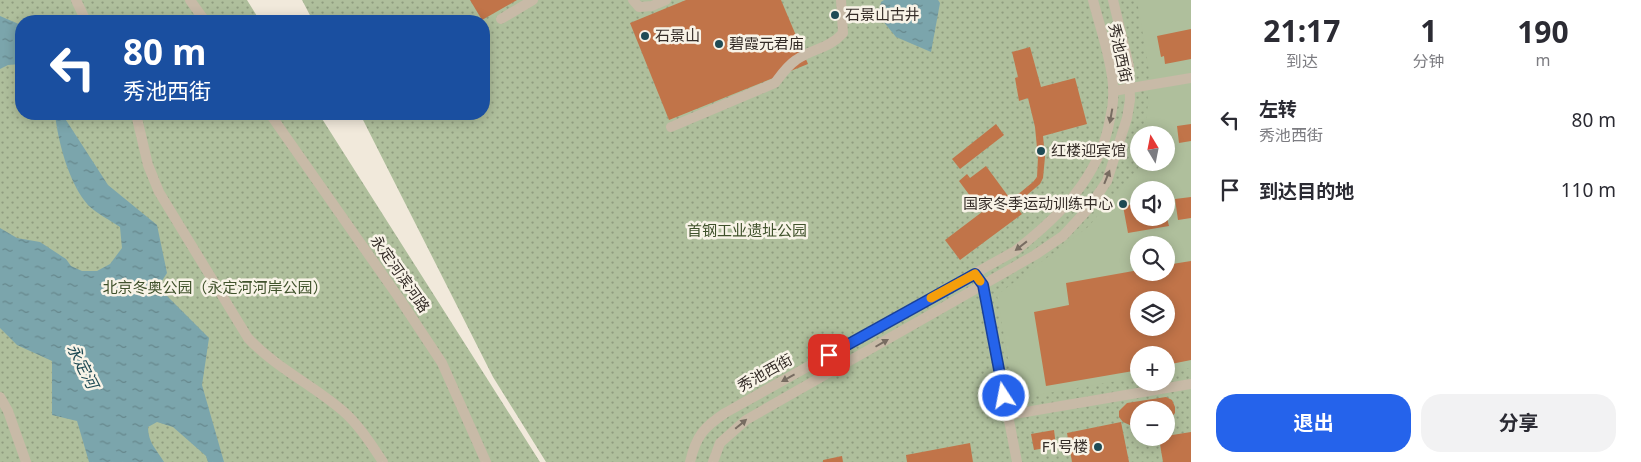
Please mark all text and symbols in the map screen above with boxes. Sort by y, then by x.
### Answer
place label: 石景山古井 [845,4,920,24]
marker: 石景山古井 [829,9,841,21]
text: 21:17 [1263,10,1340,51]
text: 1 [1420,10,1437,51]
text: 190 [1517,11,1569,52]
street label: 秀池西街 [1105,21,1137,84]
place label: 石景山 [655,25,700,45]
text: 80 m [123,28,206,75]
marker: 石景山 [639,30,651,42]
place label: 碧霞元君庙 [729,33,804,53]
icon: left [40,35,105,100]
marker: 碧霞元君庙 [713,38,725,50]
text: m [1535,49,1550,71]
text: 到达 [1286,50,1318,72]
text: 分钟 [1413,50,1445,72]
text: 秀池西街 [123,75,211,105]
text: 左转 [1259,96,1297,122]
icon: left [1216,106,1244,134]
text: 80 m [1572,107,1616,133]
one-way arrow [1107,108,1115,124]
text: 秀池西街 [1259,124,1323,146]
north arrow [1130,126,1175,171]
map controls [1130,126,1175,446]
place label: 红楼迎宾馆 [1051,140,1126,160]
marker: 红楼迎宾馆 [1035,145,1047,157]
one-way arrow [1104,170,1112,184]
icon: arrive [1216,176,1244,204]
text: 110 m [1561,177,1616,203]
text: 到达目的地 [1259,178,1354,204]
button: sound [1130,181,1175,226]
place label: 国家冬季运动训练中心 [963,193,1113,213]
marker: 国家冬季运动训练中心 [1117,198,1129,210]
park label: 首钢工业遗址公园 [687,220,807,240]
street label: 永定河滨河路 [367,231,435,316]
button: search [1130,236,1175,281]
one-way arrow [1015,241,1028,252]
park label: 北京冬奥公园（永定河河岸公园） [102,277,328,297]
button: layers [1130,291,1175,336]
pin [808,334,850,376]
one-way arrow [875,338,888,347]
water label: 永定河 [62,340,105,395]
icon: arrive [815,341,843,369]
button: + [1130,346,1175,391]
street label: 秀池西街 [733,349,796,395]
position arrow [977,369,1029,421]
one-way arrow [782,373,795,382]
button: 退出 [1216,394,1411,452]
button: 分享 [1421,394,1616,452]
button: − [1130,401,1175,446]
one-way arrow [735,419,748,430]
place label: F1号楼 [1042,436,1088,456]
marker: F1号楼 [1092,441,1104,453]

